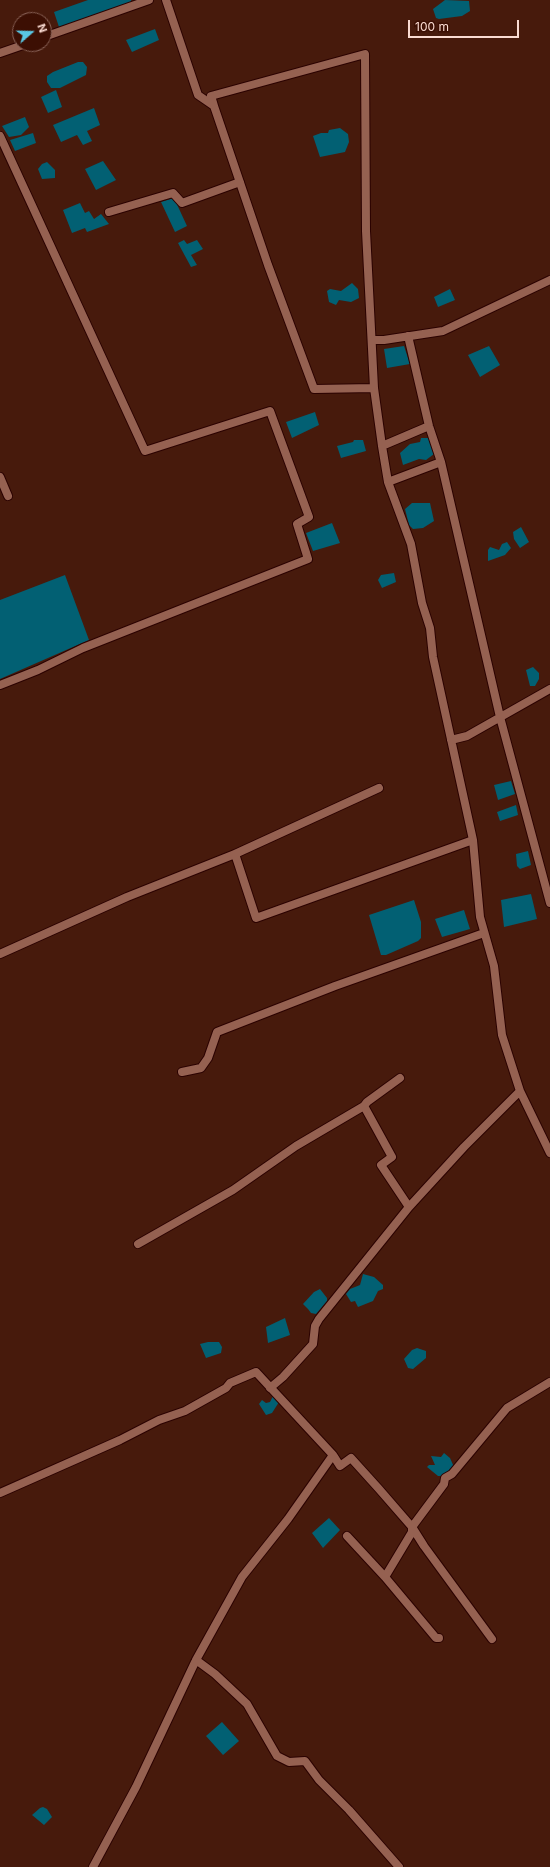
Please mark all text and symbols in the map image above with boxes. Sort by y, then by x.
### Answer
north arrow [12,12,52,52]
scale bar [410,12,521,38]
text: 100 m [415,19,449,34]
text: N [34,22,50,35]

